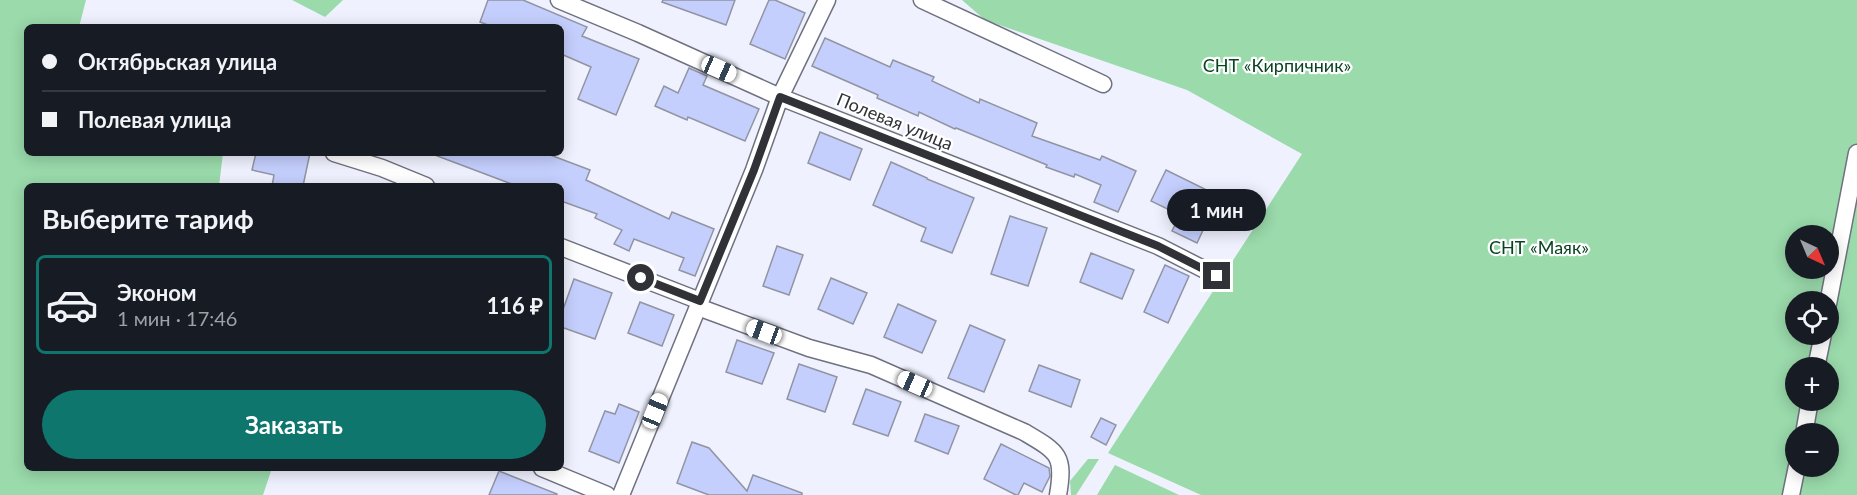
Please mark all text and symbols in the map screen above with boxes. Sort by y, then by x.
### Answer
text: Октябрьская улица [78,48,277,75]
car [699,53,739,85]
park label: СНТ «Кирпичник» [1203,54,1351,76]
street label: Полевая улица [834,88,956,154]
text: Полевая улица [78,106,231,133]
callout: 1 мин [1168,189,1266,231]
text: 1 мин [1190,198,1243,222]
text: Выберите тариф [42,202,254,235]
north arrow [1785,225,1839,279]
map controls [1785,225,1839,477]
park label: СНТ «Маяк» [1489,236,1589,258]
route end [1203,262,1230,289]
route start [627,264,654,291]
icon: car [45,278,99,332]
text: Эконом [117,279,197,306]
button: locate [1785,291,1839,345]
text: 116 ₽ [487,292,543,319]
text: 1 мин · 17:46 [117,306,237,330]
car [744,317,784,347]
button: + [1785,357,1839,411]
car [895,368,935,400]
button: Заказать [42,390,546,459]
car [640,391,670,431]
button: − [1785,423,1839,477]

